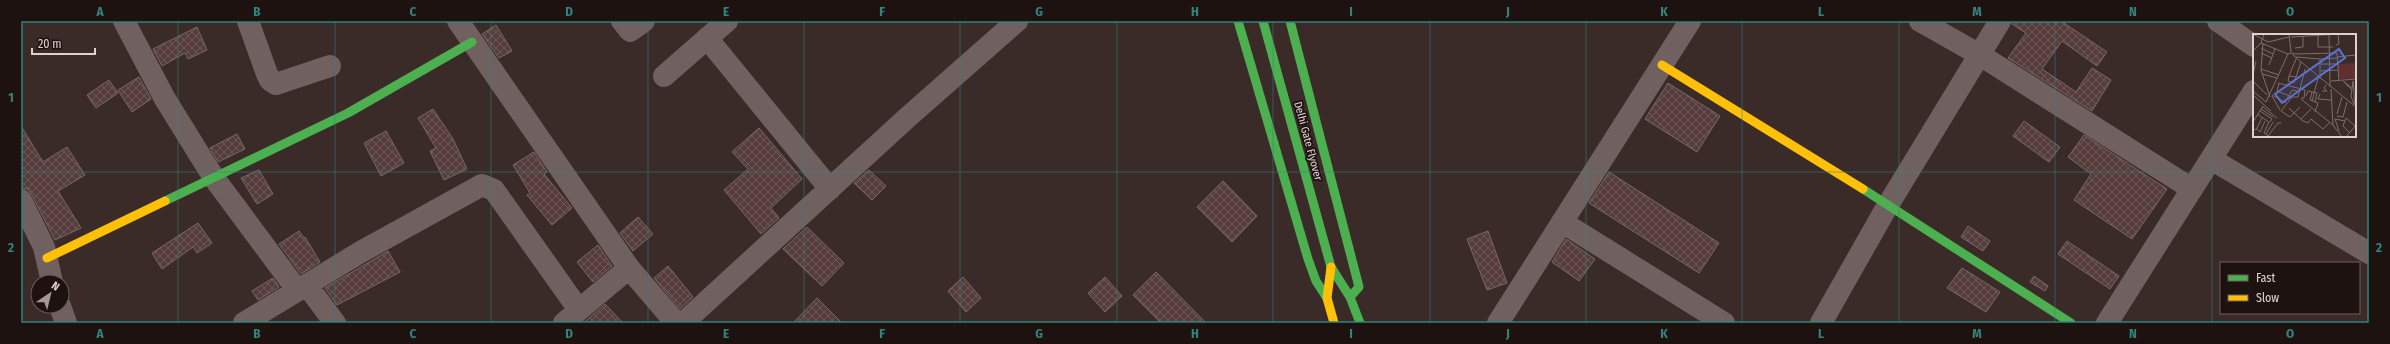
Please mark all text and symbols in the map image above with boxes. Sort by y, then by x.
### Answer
text: A [95,4,104,19]
text: B [253,4,261,19]
text: C [410,4,417,19]
text: D [565,4,573,19]
text: E [723,4,729,19]
text: F [879,4,885,19]
text: G [1035,4,1043,19]
text: H [1191,4,1199,19]
text: I [1349,4,1353,19]
text: J [1505,4,1510,19]
text: K [1660,4,1668,19]
text: L [1818,4,1824,19]
text: M [1972,4,1982,19]
text: N [2129,4,2137,19]
text: O [2286,4,2294,19]
scale bar [32,30,95,56]
inset map [2253,34,2356,137]
text: 20 m [38,37,62,51]
text: 1 [8,90,14,105]
text: 1 [2376,90,2382,105]
street label: Delhi Gate Flyover [1291,100,1325,182]
text: 2 [7,240,14,255]
text: 2 [2375,240,2382,255]
legend [2220,262,2360,314]
text: Fast [2256,271,2275,285]
north arrow [30,274,70,314]
text: N [49,279,62,293]
text: Slow [2256,291,2279,305]
text: A [95,326,104,341]
text: B [253,326,261,341]
text: C [410,326,417,341]
text: D [565,326,573,341]
text: E [723,326,729,341]
text: F [879,326,885,341]
text: G [1035,326,1043,341]
text: H [1191,326,1199,341]
text: I [1349,326,1353,341]
text: J [1505,326,1510,341]
text: K [1660,326,1668,341]
text: L [1818,326,1824,341]
text: M [1972,326,1982,341]
text: N [2129,326,2137,341]
text: O [2286,326,2294,341]

